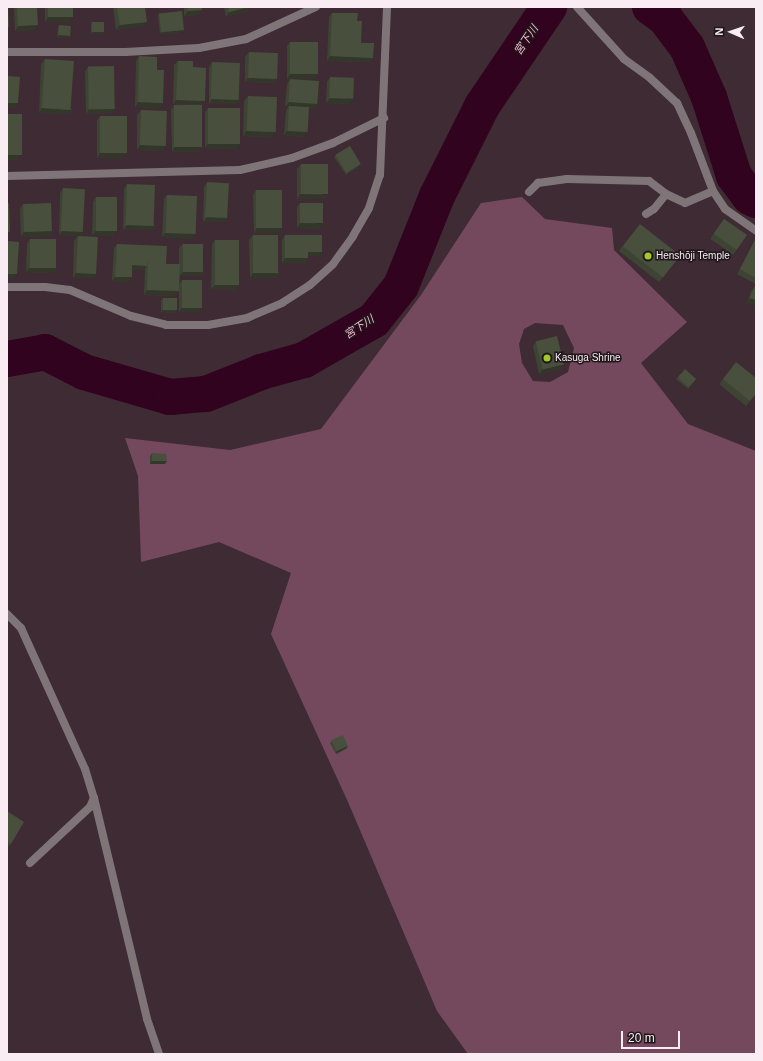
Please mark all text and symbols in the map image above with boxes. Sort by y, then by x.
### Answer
north arrow [711,12,751,52]
water label: 宮下川 [511,23,541,57]
text: N [713,27,725,36]
place label: Henshōji Temple [656,250,730,262]
marker: Henshōji Temple [643,251,653,261]
water label: 宮下川 [342,312,376,342]
place label: Kasuga Shrine [555,352,621,364]
marker: Kasuga Shrine [542,353,552,363]
scale bar [623,1023,682,1049]
text: 20 m [628,1031,655,1045]

